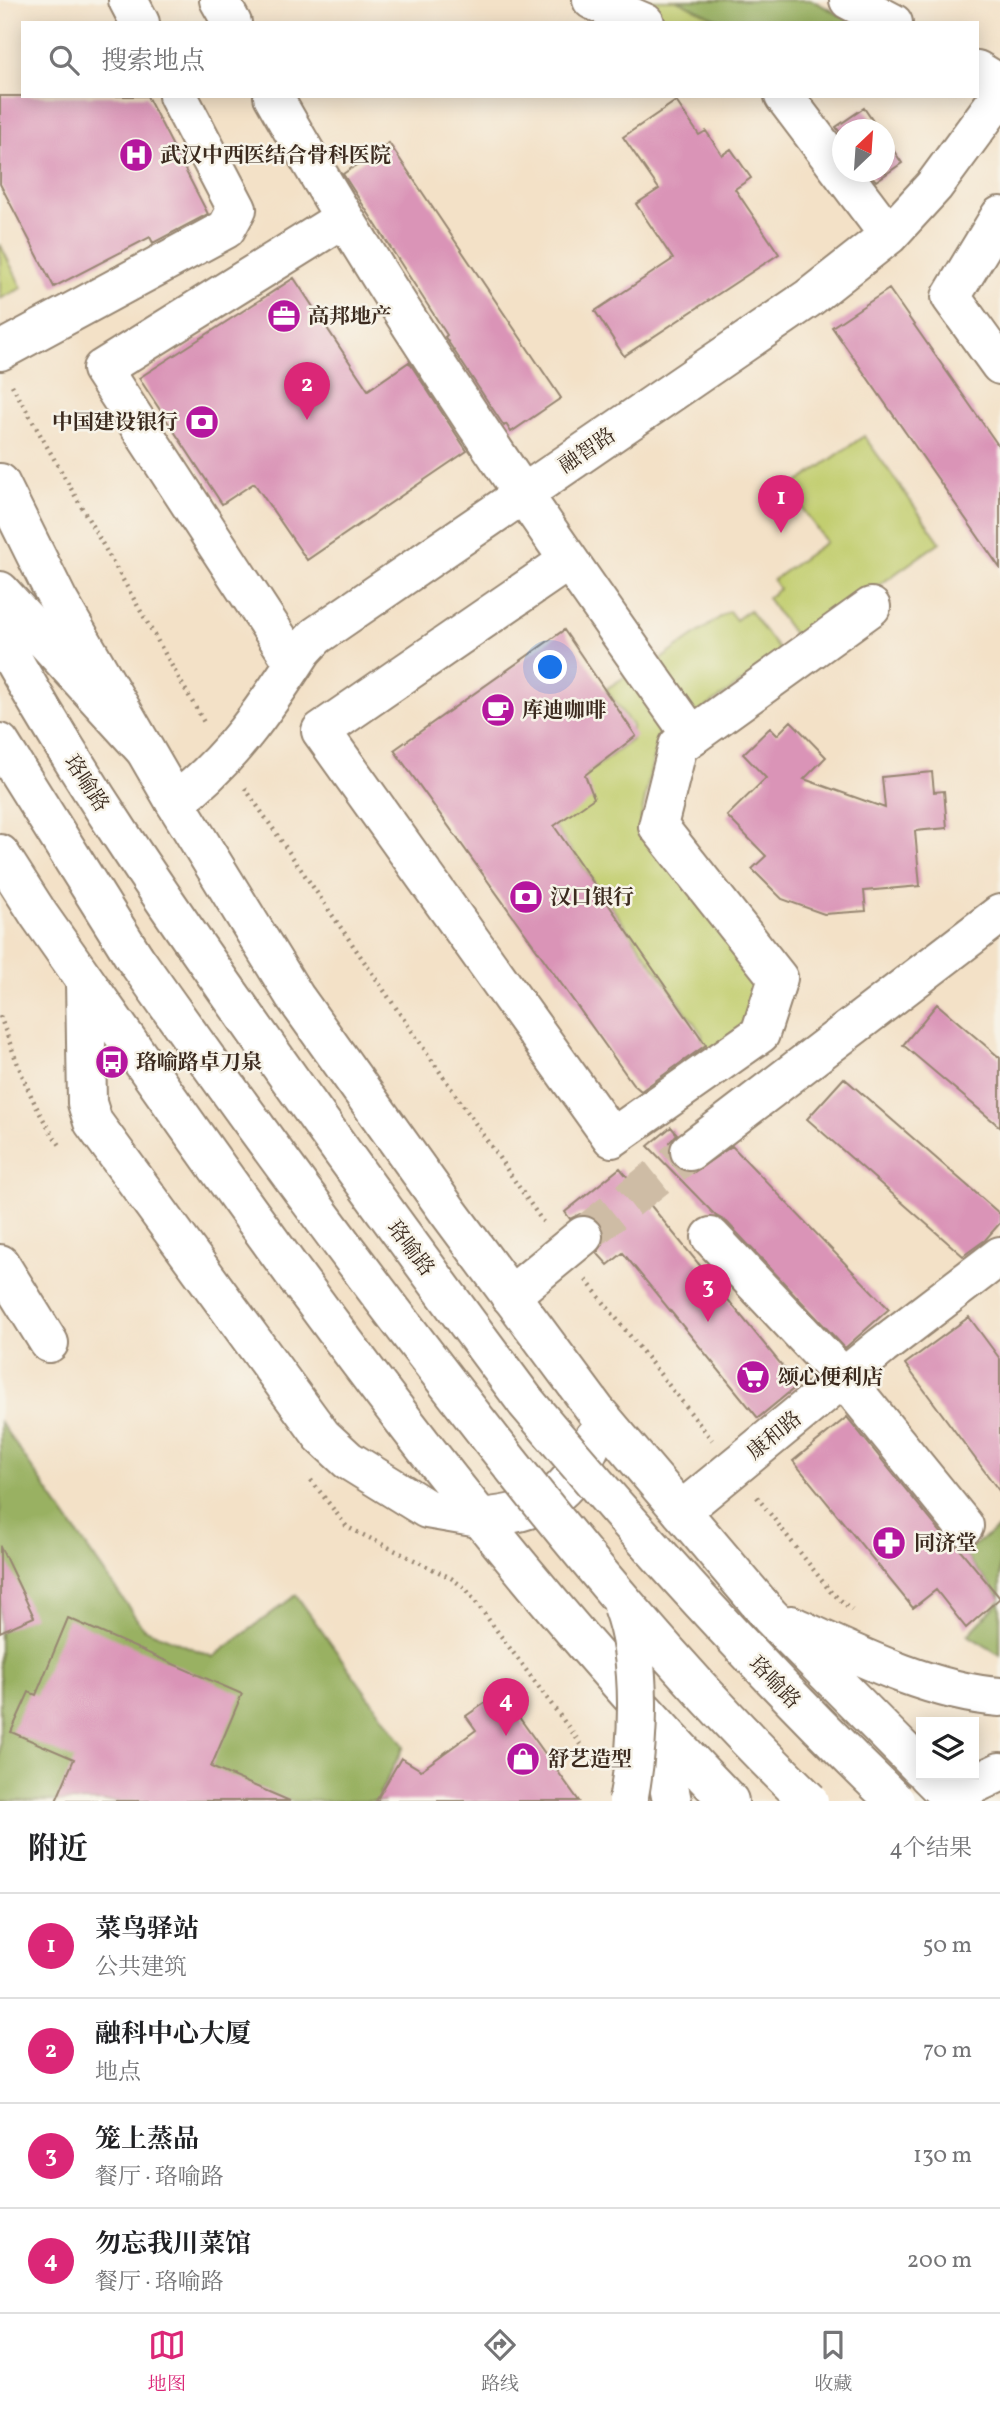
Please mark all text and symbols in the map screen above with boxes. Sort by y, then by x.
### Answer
search box [21,21,979,98]
icon: search [45,41,83,79]
text: 搜索地点 [101,44,205,80]
north arrow [832,119,895,182]
hospital icon: 武汉中西医结合骨科医院 [117,136,155,174]
place label: 武汉中西医结合骨科医院 [160,142,391,171]
office icon: 高邦地产 [265,297,303,335]
place label: 高邦地产 [308,303,392,332]
pin: 2 [284,362,330,420]
bank icon: 中国建设银行 [183,403,221,441]
place label: 中国建设银行 [52,409,178,438]
street label: 融智路 [554,422,622,481]
pin: 1 [758,475,804,533]
your location [533,650,567,684]
cafe icon: 库迪咖啡 [479,691,517,729]
place label: 库迪咖啡 [522,697,606,726]
street label: 珞喻路 [56,750,115,818]
bank icon: 汉口银行 [507,878,545,916]
place label: 汉口银行 [550,884,634,913]
bus stop icon: 珞喻路卓刀泉 [93,1043,131,1081]
place label: 珞喻路卓刀泉 [136,1049,262,1078]
street label: 珞喻路 [379,1215,440,1283]
pin: 3 [685,1264,731,1322]
supermarket icon: 颂心便利店 [734,1358,772,1396]
place label: 颂心便利店 [778,1364,883,1393]
street label: 康和路 [741,1405,809,1467]
pharmacy icon: 同济堂 [870,1524,908,1562]
place label: 同济堂 [914,1530,977,1559]
street label: 珞喻路 [742,1650,806,1716]
pin: 4 [483,1678,529,1736]
map controls [916,1717,979,1780]
button: layers [916,1717,979,1780]
shop icon: 舒艺造型 [504,1740,542,1778]
place label: 舒艺造型 [548,1746,632,1775]
text: 附近 [28,1829,88,1871]
text: 4个结果 [889,1833,972,1865]
text: 菜鸟驿站 [95,1912,199,1948]
text: 1 [46,1930,56,1962]
text: 50 m [923,1930,972,1962]
text: 公共建筑 [95,1952,187,1984]
text: 融科中心大厦 [95,2017,251,2053]
text: 2 [45,2035,57,2067]
text: 70 m [923,2035,972,2067]
text: 地点 [95,2057,141,2089]
text: 笼上蒸品 [95,2122,199,2158]
text: 3 [45,2140,57,2172]
text: 130 m [913,2140,972,2172]
text: 餐厅 · 珞喻路 [95,2162,224,2194]
text: 勿忘我川菜馆 [95,2227,251,2263]
text: 4 [44,2245,58,2277]
text: 200 m [907,2245,972,2277]
text: 餐厅 · 珞喻路 [95,2267,224,2299]
tab: 地图 [148,2326,186,2398]
tab: 路线 [481,2326,519,2398]
tab: 收藏 [814,2326,852,2398]

